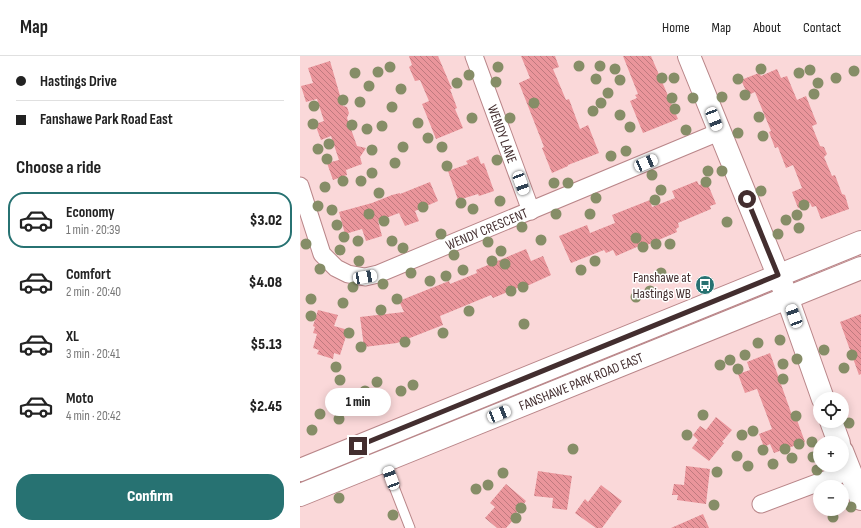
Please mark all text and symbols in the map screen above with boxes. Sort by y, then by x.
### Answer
text: Map [20,16,48,39]
text: Home [662,19,690,36]
text: Map [712,19,731,36]
text: About [753,19,781,36]
text: Contact [803,19,841,36]
text: Hastings Drive [40,72,117,91]
street label: WENDY LANE [484,102,521,166]
car [704,106,724,132]
text: Fanshawe Park Road East [40,110,173,129]
car [633,153,659,173]
text: Choose a ride [16,157,101,178]
car [511,170,531,196]
route start [738,190,756,208]
icon: car [18,202,54,238]
text: Economy [66,203,115,222]
street label: WENDY CRESCENT [443,204,530,253]
text: $3.02 [250,211,282,230]
text: 1 min · 20:39 [66,222,120,238]
icon: car [18,264,54,300]
text: Comfort [66,265,111,284]
car [352,269,378,285]
place label: Fanshawe at Hastings WB [632,269,691,302]
text: $4.08 [249,273,282,292]
bus stop icon: Fanshawe at Hastings WB [694,274,716,296]
text: 2 min · 20:40 [66,284,121,300]
car [784,303,804,329]
icon: car [18,326,54,362]
text: XL [66,327,79,346]
text: $5.13 [251,335,282,354]
text: 3 min · 20:41 [66,346,120,362]
street label: FANSHAWE PARK ROAD EAST [516,348,646,414]
icon: car [18,388,54,424]
callout: 1 min [325,388,391,416]
text: Moto [66,389,93,408]
map controls [813,392,849,516]
button: locate [813,392,849,428]
text: 1 min [346,394,370,410]
text: $2.45 [250,397,282,416]
car [486,404,512,424]
text: 4 min · 20:42 [66,408,121,424]
button: + [813,436,849,472]
route end [349,437,367,455]
car [381,465,401,491]
button: Confirm [16,474,284,520]
button: − [813,480,849,516]

